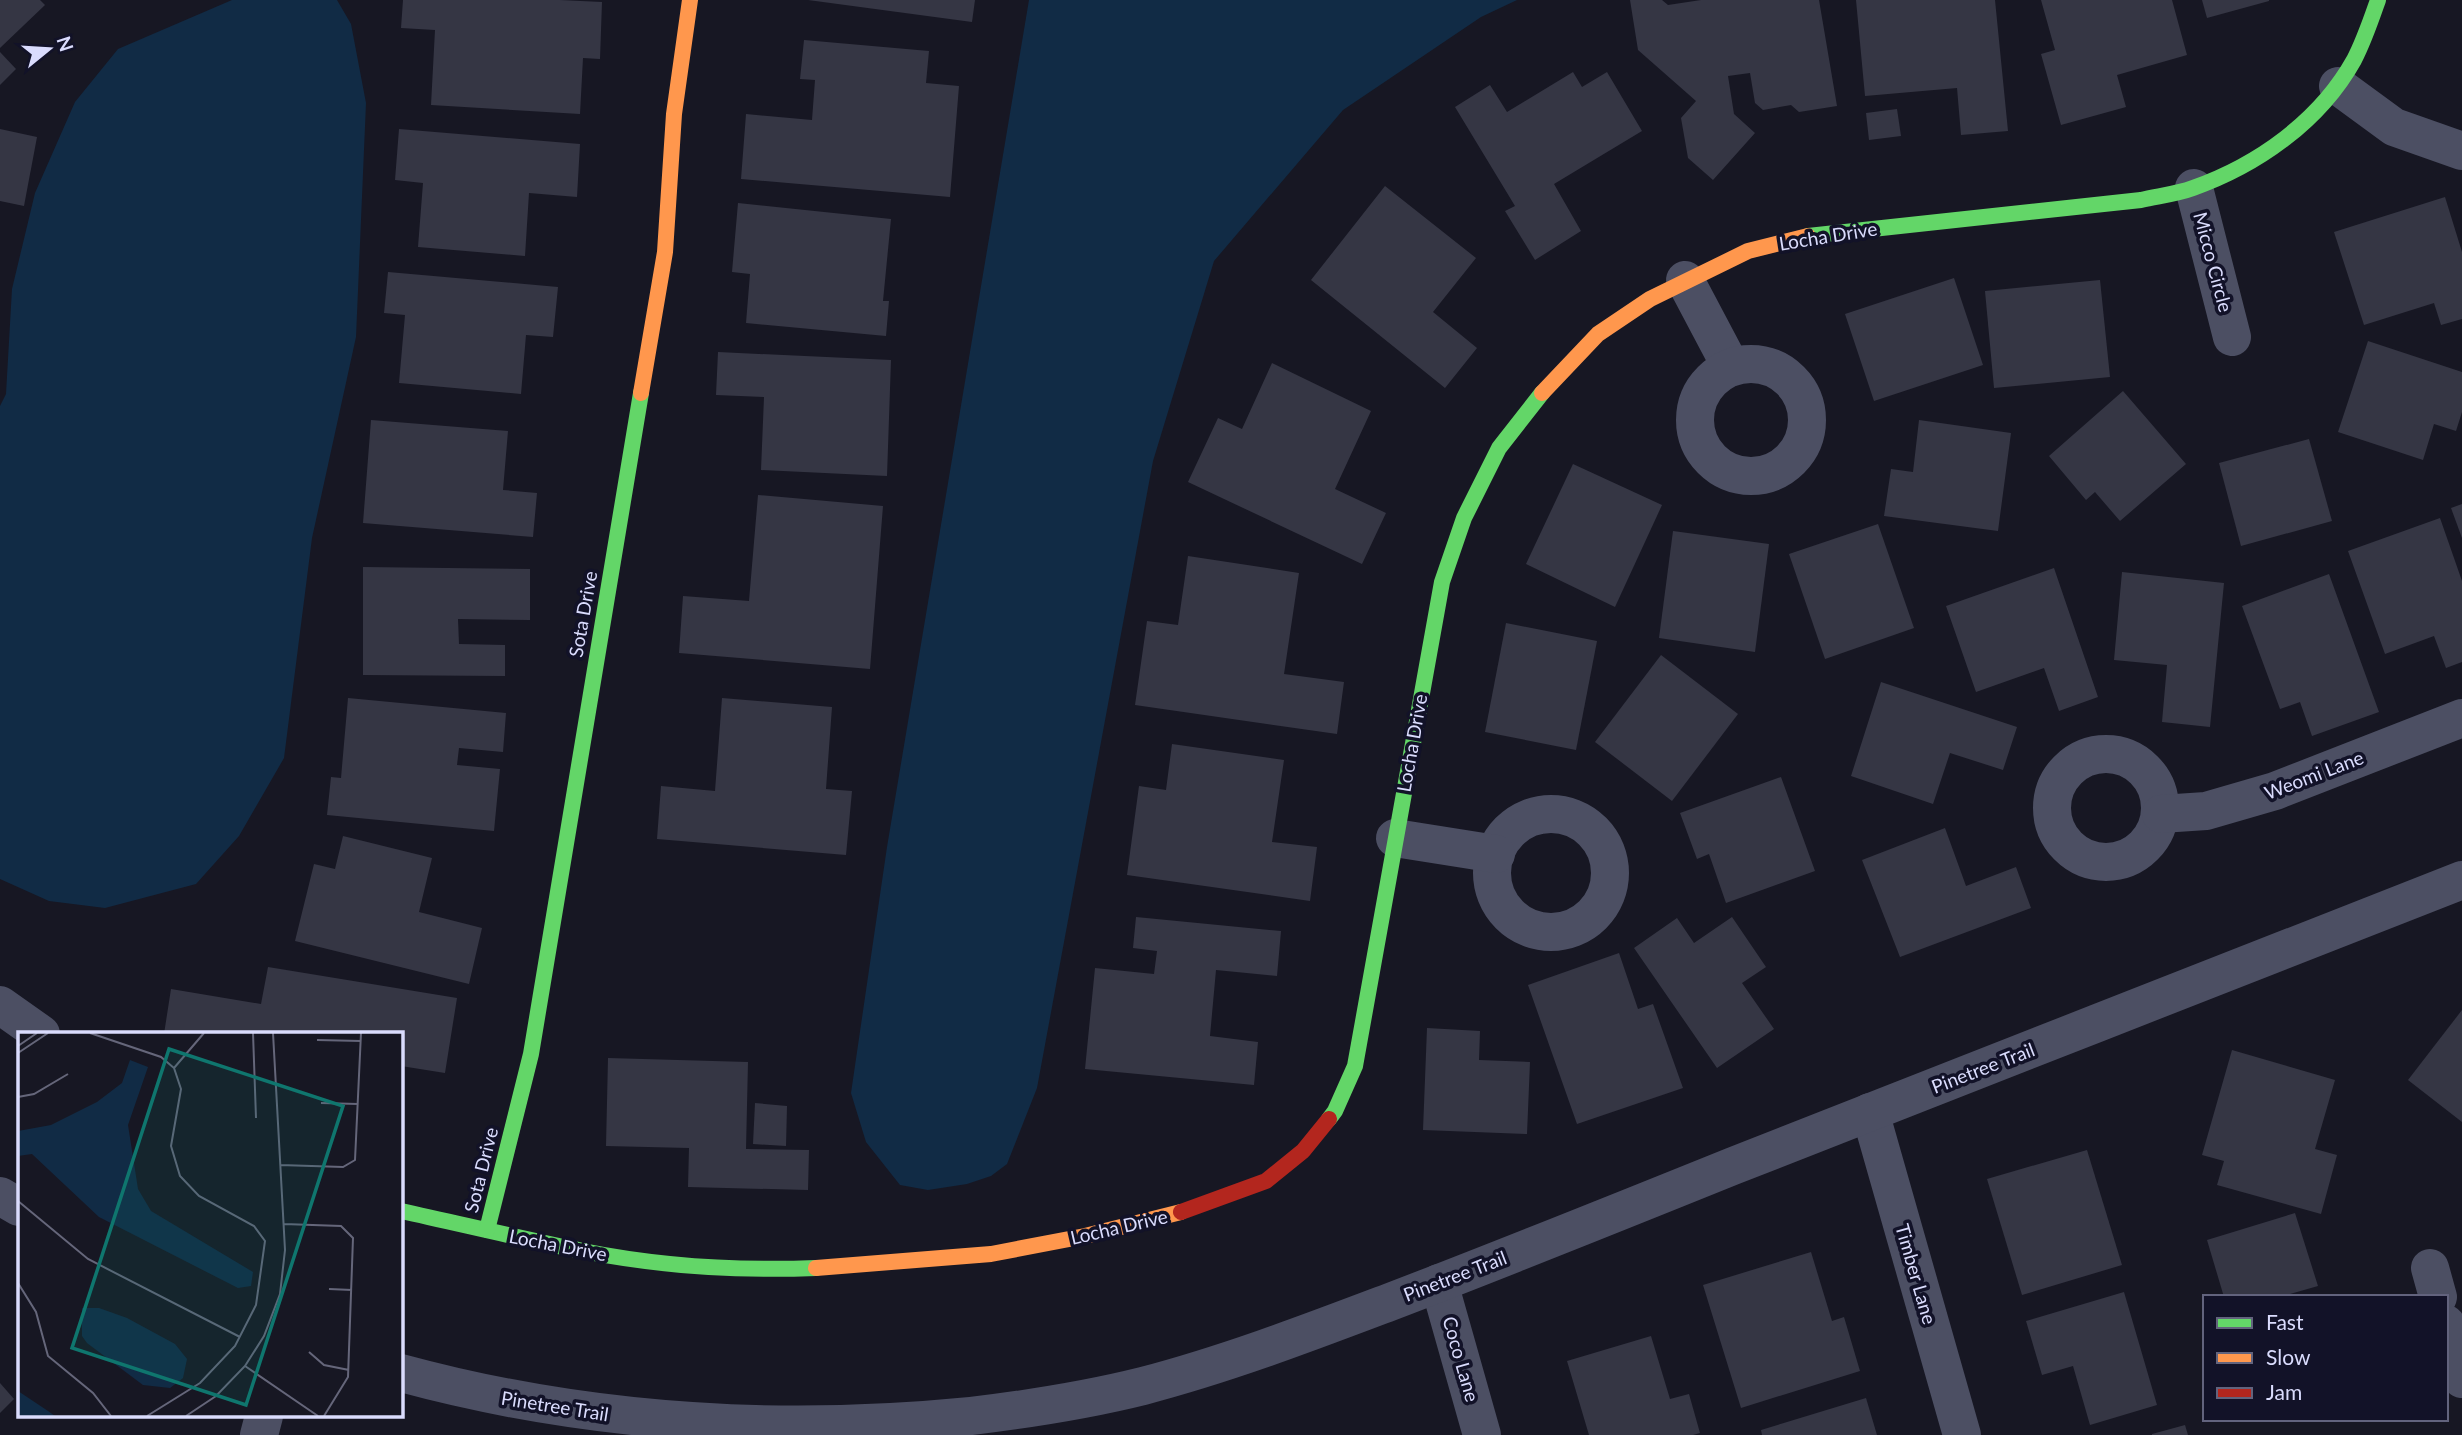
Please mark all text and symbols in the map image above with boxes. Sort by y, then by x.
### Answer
north arrow [14,14,84,84]
text: N [52,33,79,54]
street label: Micco Circle [2189,209,2238,315]
street label: Locha Drive [1777,216,1879,255]
street label: Sota Drive [564,569,601,659]
street label: Locha Drive [1392,692,1431,794]
street label: Weomi Lane [2261,745,2367,804]
inset map [18,1032,402,1418]
street label: Pinetree Trail [1928,1037,2038,1098]
street label: Sota Drive [459,1125,502,1215]
street label: Locha Drive [1068,1204,1170,1249]
street label: Timber Lane [1891,1221,1942,1327]
street label: Locha Drive [507,1224,609,1265]
street label: Pinetree Trail [1400,1245,1510,1306]
legend [2203,1295,2448,1421]
text: Fast [2266,1309,2304,1334]
street label: Coco Lane [1438,1314,1485,1404]
text: Slow [2266,1344,2311,1369]
text: Jam [2266,1379,2302,1404]
street label: Pinetree Trail [500,1386,610,1425]

